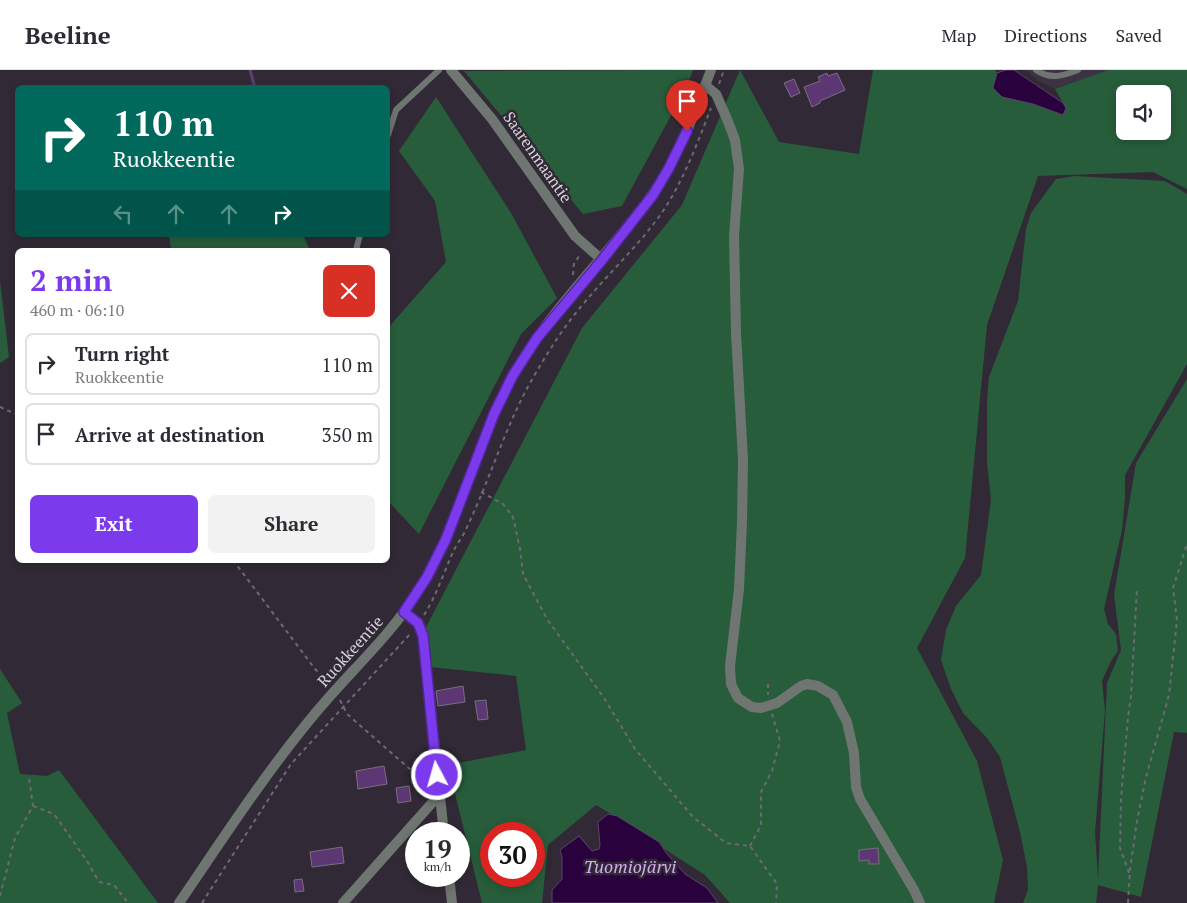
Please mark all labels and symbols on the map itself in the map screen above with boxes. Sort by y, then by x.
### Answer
pin [666,80,708,131]
street label: Saarenmaantie [498,107,578,207]
street label: Ruokkeentie [312,611,388,691]
position arrow [410,748,462,800]
speed limit sign: 30 [480,822,545,887]
water label: Tuomiojärvi [584,854,676,878]

